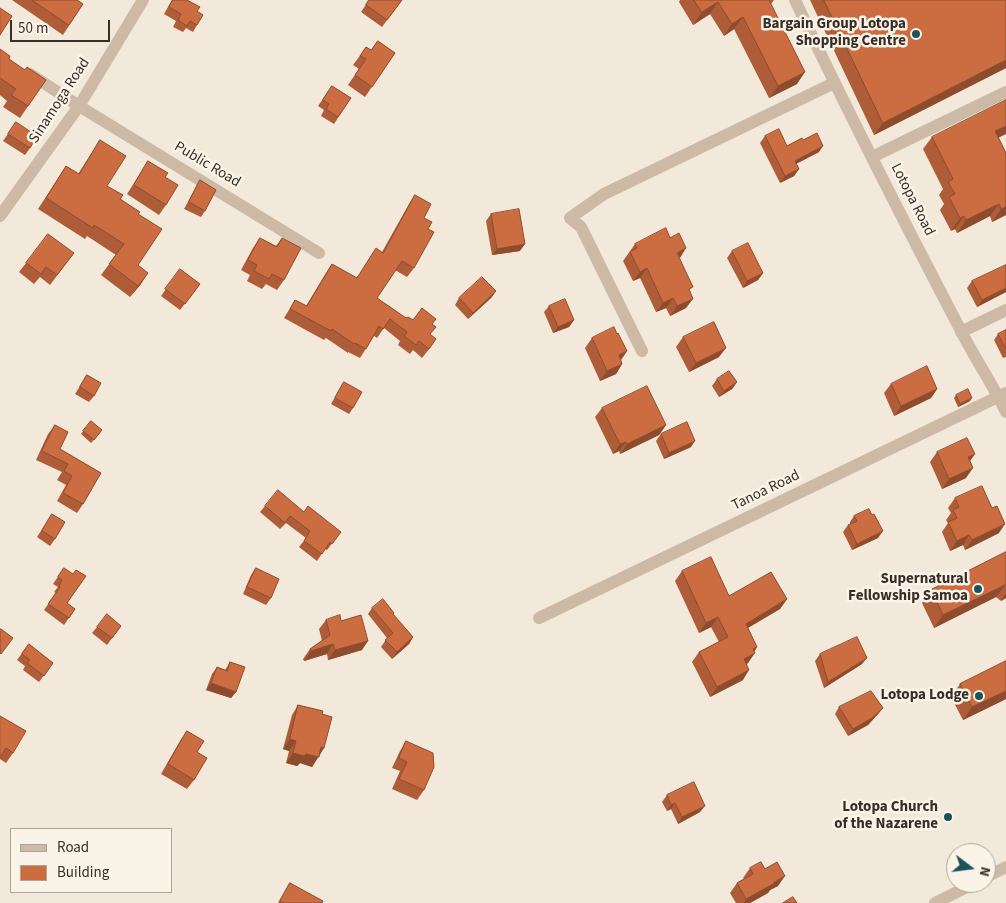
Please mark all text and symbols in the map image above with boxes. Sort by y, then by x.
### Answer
scale bar [12,10,112,42]
place label: Bargain Group Lotopa Shopping Centre [762,16,906,51]
text: 50 m [18,18,48,39]
marker: Bargain Group Lotopa Shopping Centre [910,28,922,40]
street label: Sinamoga Road [26,55,94,147]
street label: Public Road [170,138,244,192]
street label: Lotopa Road [886,161,938,239]
street label: Tanoa Road [729,467,803,515]
place label: Supernatural Fellowship Samoa [848,571,968,606]
marker: Supernatural Fellowship Samoa [972,583,984,595]
place label: Lotopa Lodge [880,687,969,705]
marker: Lotopa Lodge [973,690,985,702]
place label: Lotopa Church of the Nazarene [834,799,938,834]
marker: Lotopa Church of the Nazarene [942,811,954,823]
legend [10,828,172,893]
text: Road [57,837,89,858]
north arrow [946,843,996,893]
text: Building [57,862,109,883]
text: N [974,865,995,879]

